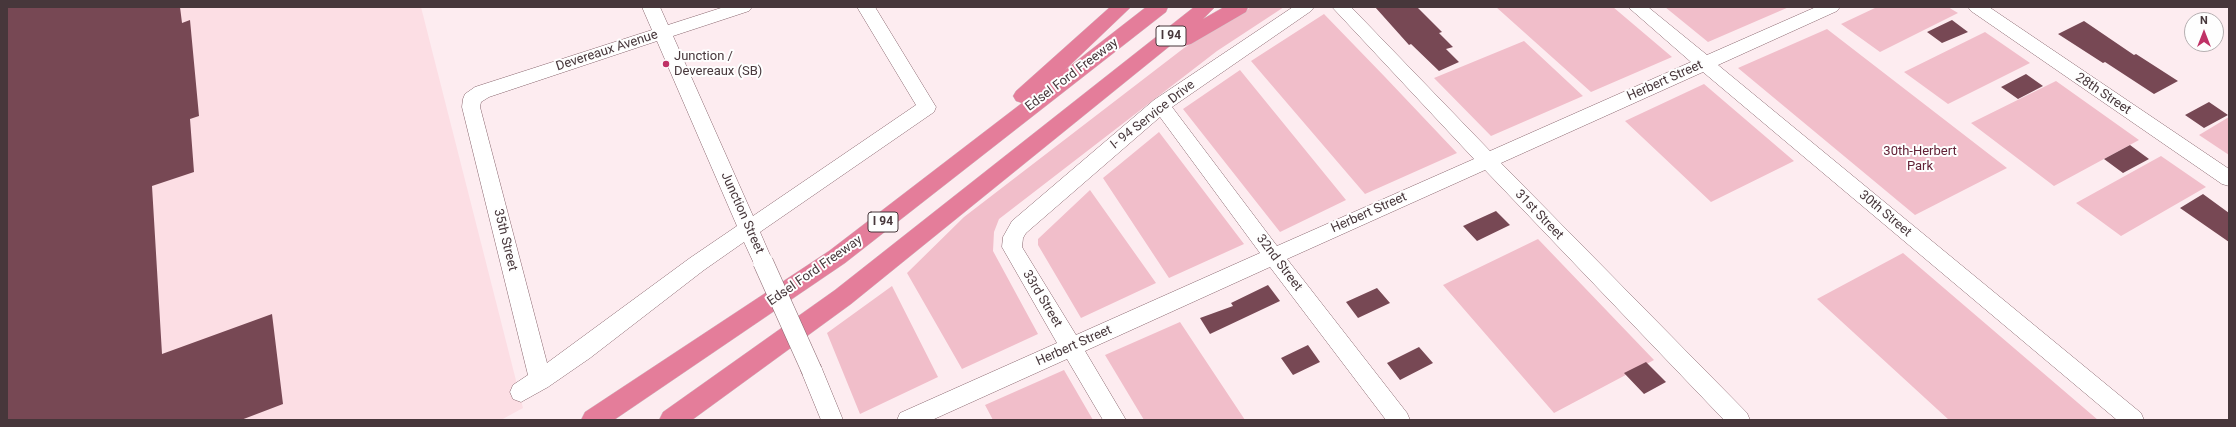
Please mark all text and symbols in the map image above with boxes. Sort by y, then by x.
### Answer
north arrow [2184,12,2224,52]
text: N [2200,14,2208,27]
road number: I 94 [1156,26,1186,46]
street label: Devereaux Avenue [554,27,660,75]
street label: Edsel Ford Freeway [1023,35,1121,115]
place label: Junction / Devereaux (SB) [674,49,762,80]
street label: Herbert Street [1625,57,1705,105]
marker: Junction / Devereaux (SB) [661,59,671,69]
street label: 28th Street [2072,70,2134,118]
street label: I- 94 Service Drive [1108,77,1198,153]
park label: 30th-Herbert Park [1883,144,1957,175]
street label: Junction Street [717,170,767,256]
street label: 31st Street [1511,187,1567,243]
street label: 30th Street [1856,188,1914,240]
street label: Herbert Street [1329,189,1409,237]
street label: 35th Street [490,207,520,273]
road number: I 94 [868,212,898,232]
street label: 32nd Street [1253,232,1305,294]
street label: Edsel Ford Freeway [765,233,865,309]
street label: 33rd Street [1019,268,1065,330]
street label: Herbert Street [1034,322,1114,370]

